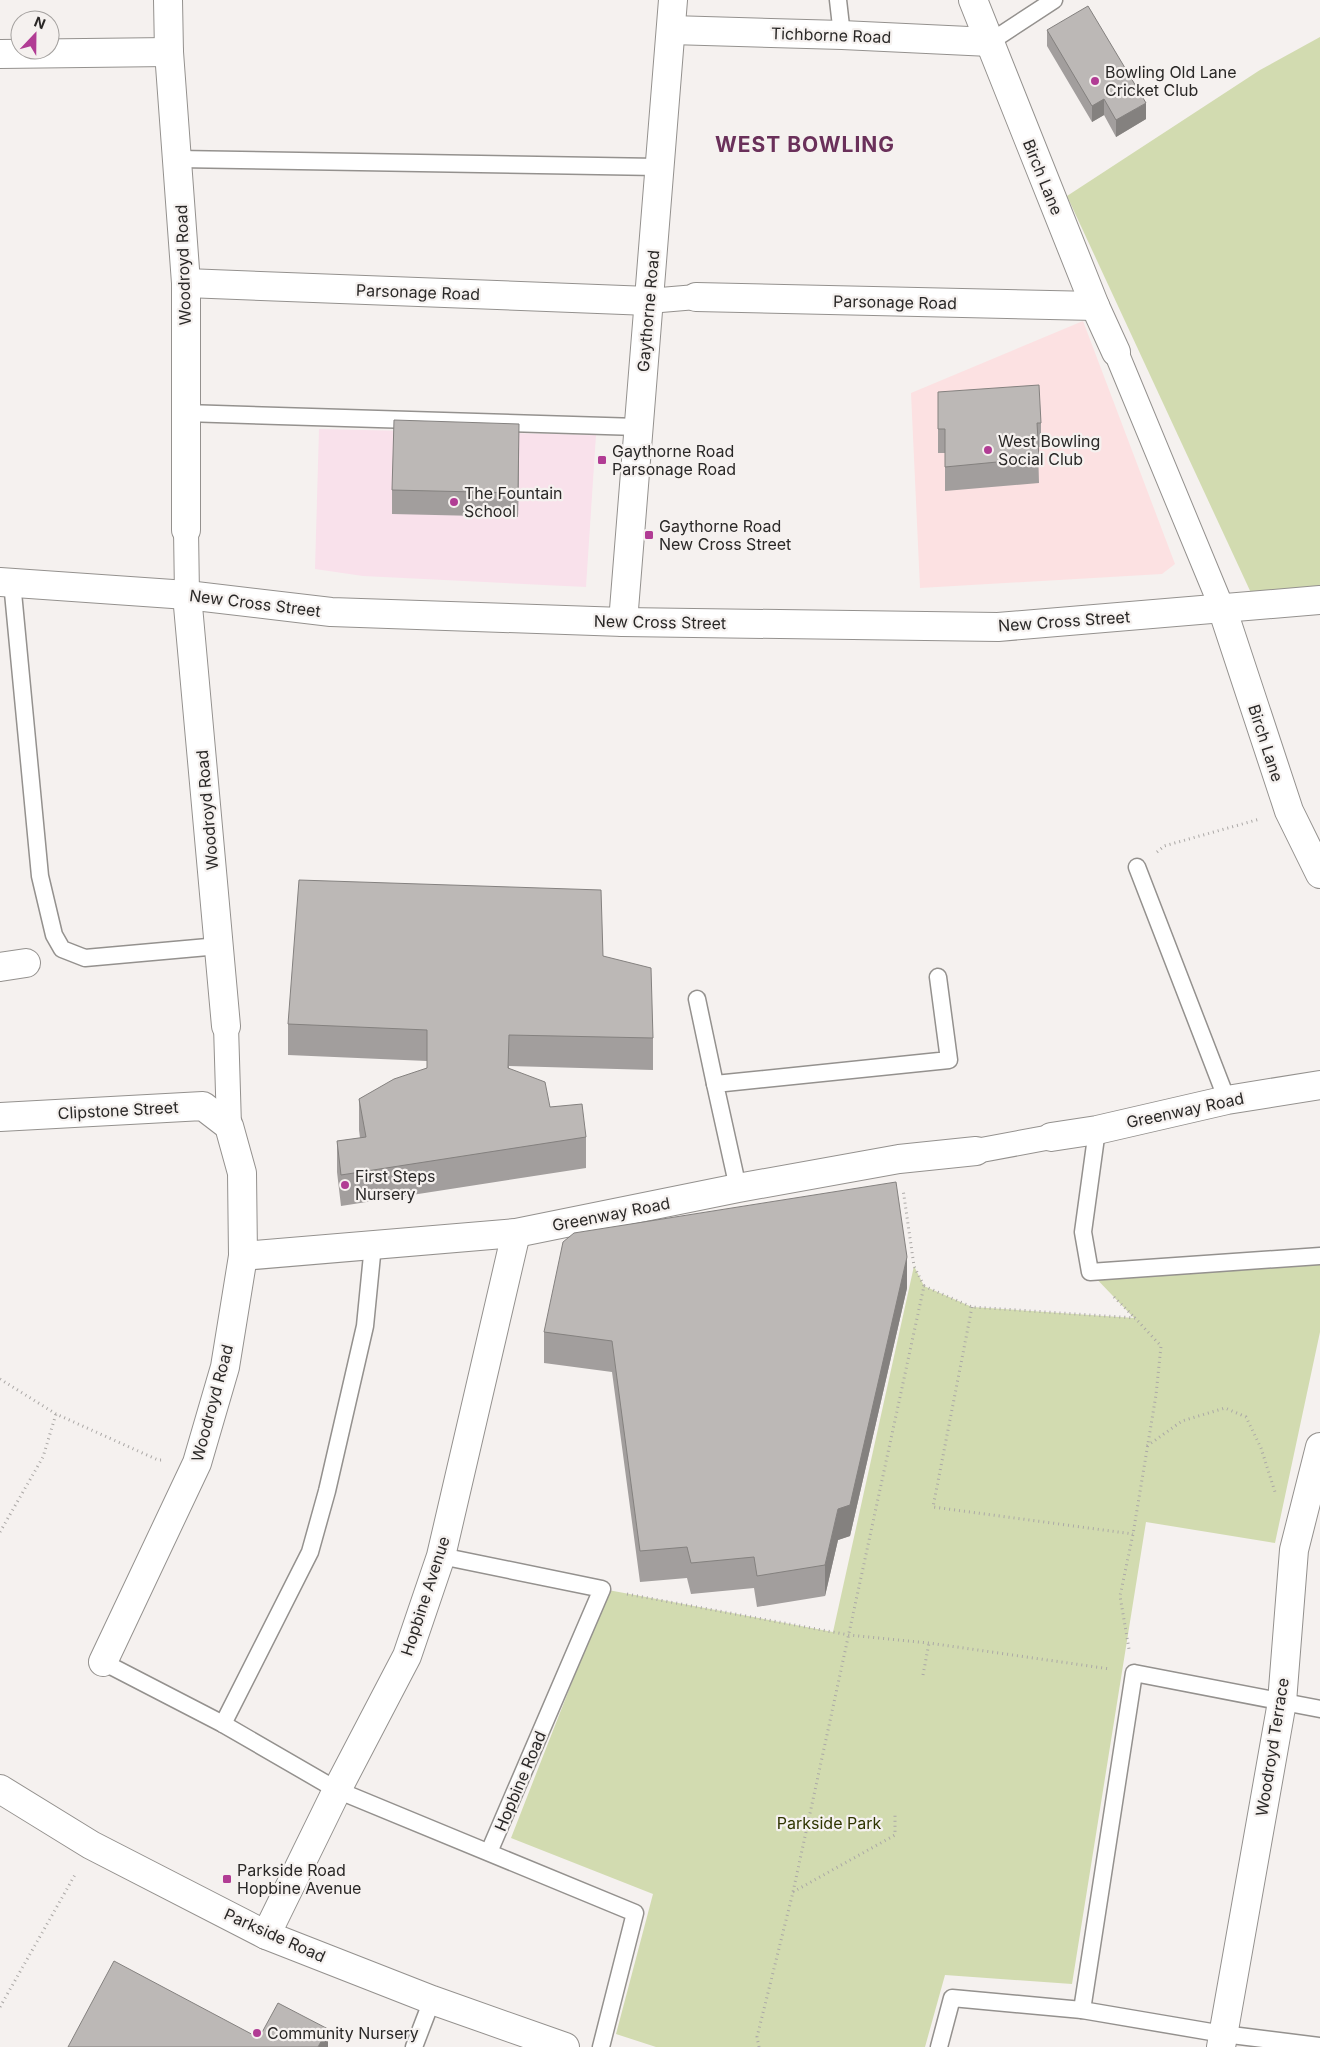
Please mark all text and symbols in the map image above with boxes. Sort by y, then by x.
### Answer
north arrow [10,10,60,60]
text: N [32,13,48,32]
street label: Tichborne Road [771,23,891,47]
place label: Bowling Old Lane Cricket Club [1105,62,1237,100]
marker: Bowling Old Lane Cricket Club [1089,75,1101,87]
district label: WEST BOWLING [715,132,895,157]
street label: Birch Lane [1019,136,1067,218]
street label: Woodroyd Road [171,204,195,326]
street label: Gaythorne Road [633,249,663,373]
street label: Parsonage Road [356,280,480,304]
street label: Parsonage Road [833,291,957,313]
place label: West Bowling Social Club [998,431,1100,469]
place label: Gaythorne Road Parsonage Road [612,441,736,479]
marker: West Bowling Social Club [982,444,994,456]
marker: Gaythorne Road Parsonage Road [596,454,608,466]
place label: The Fountain School [464,483,563,521]
marker: The Fountain School [448,496,460,508]
place label: Gaythorne Road New Cross Street [659,516,791,554]
marker: Gaythorne Road New Cross Street [643,529,655,541]
street label: New Cross Street [188,585,322,621]
street label: New Cross Street [997,606,1131,636]
street label: New Cross Street [594,611,726,633]
street label: Birch Lane [1244,702,1288,784]
street label: Woodroyd Road [192,749,222,871]
street label: Greenway Road [1124,1088,1246,1132]
street label: Clipstone Street [57,1097,179,1123]
place label: First Steps Nursery [355,1166,435,1204]
marker: First Steps Nursery [339,1179,351,1191]
street label: Greenway Road [550,1193,672,1235]
street label: Woodroyd Road [187,1342,237,1464]
street label: Hopbine Avenue [396,1534,454,1658]
street label: Woodroyd Terrace [1251,1676,1293,1818]
street label: Hopbine Road [490,1728,550,1834]
park label: Parkside Park [777,1813,881,1833]
place label: Parkside Road Hopbine Avenue [237,1860,361,1898]
marker: Parkside Road Hopbine Avenue [221,1873,233,1885]
street label: Parkside Road [221,1904,329,1966]
place label: Community Nursery [267,2023,419,2043]
marker: Community Nursery [251,2027,263,2039]

